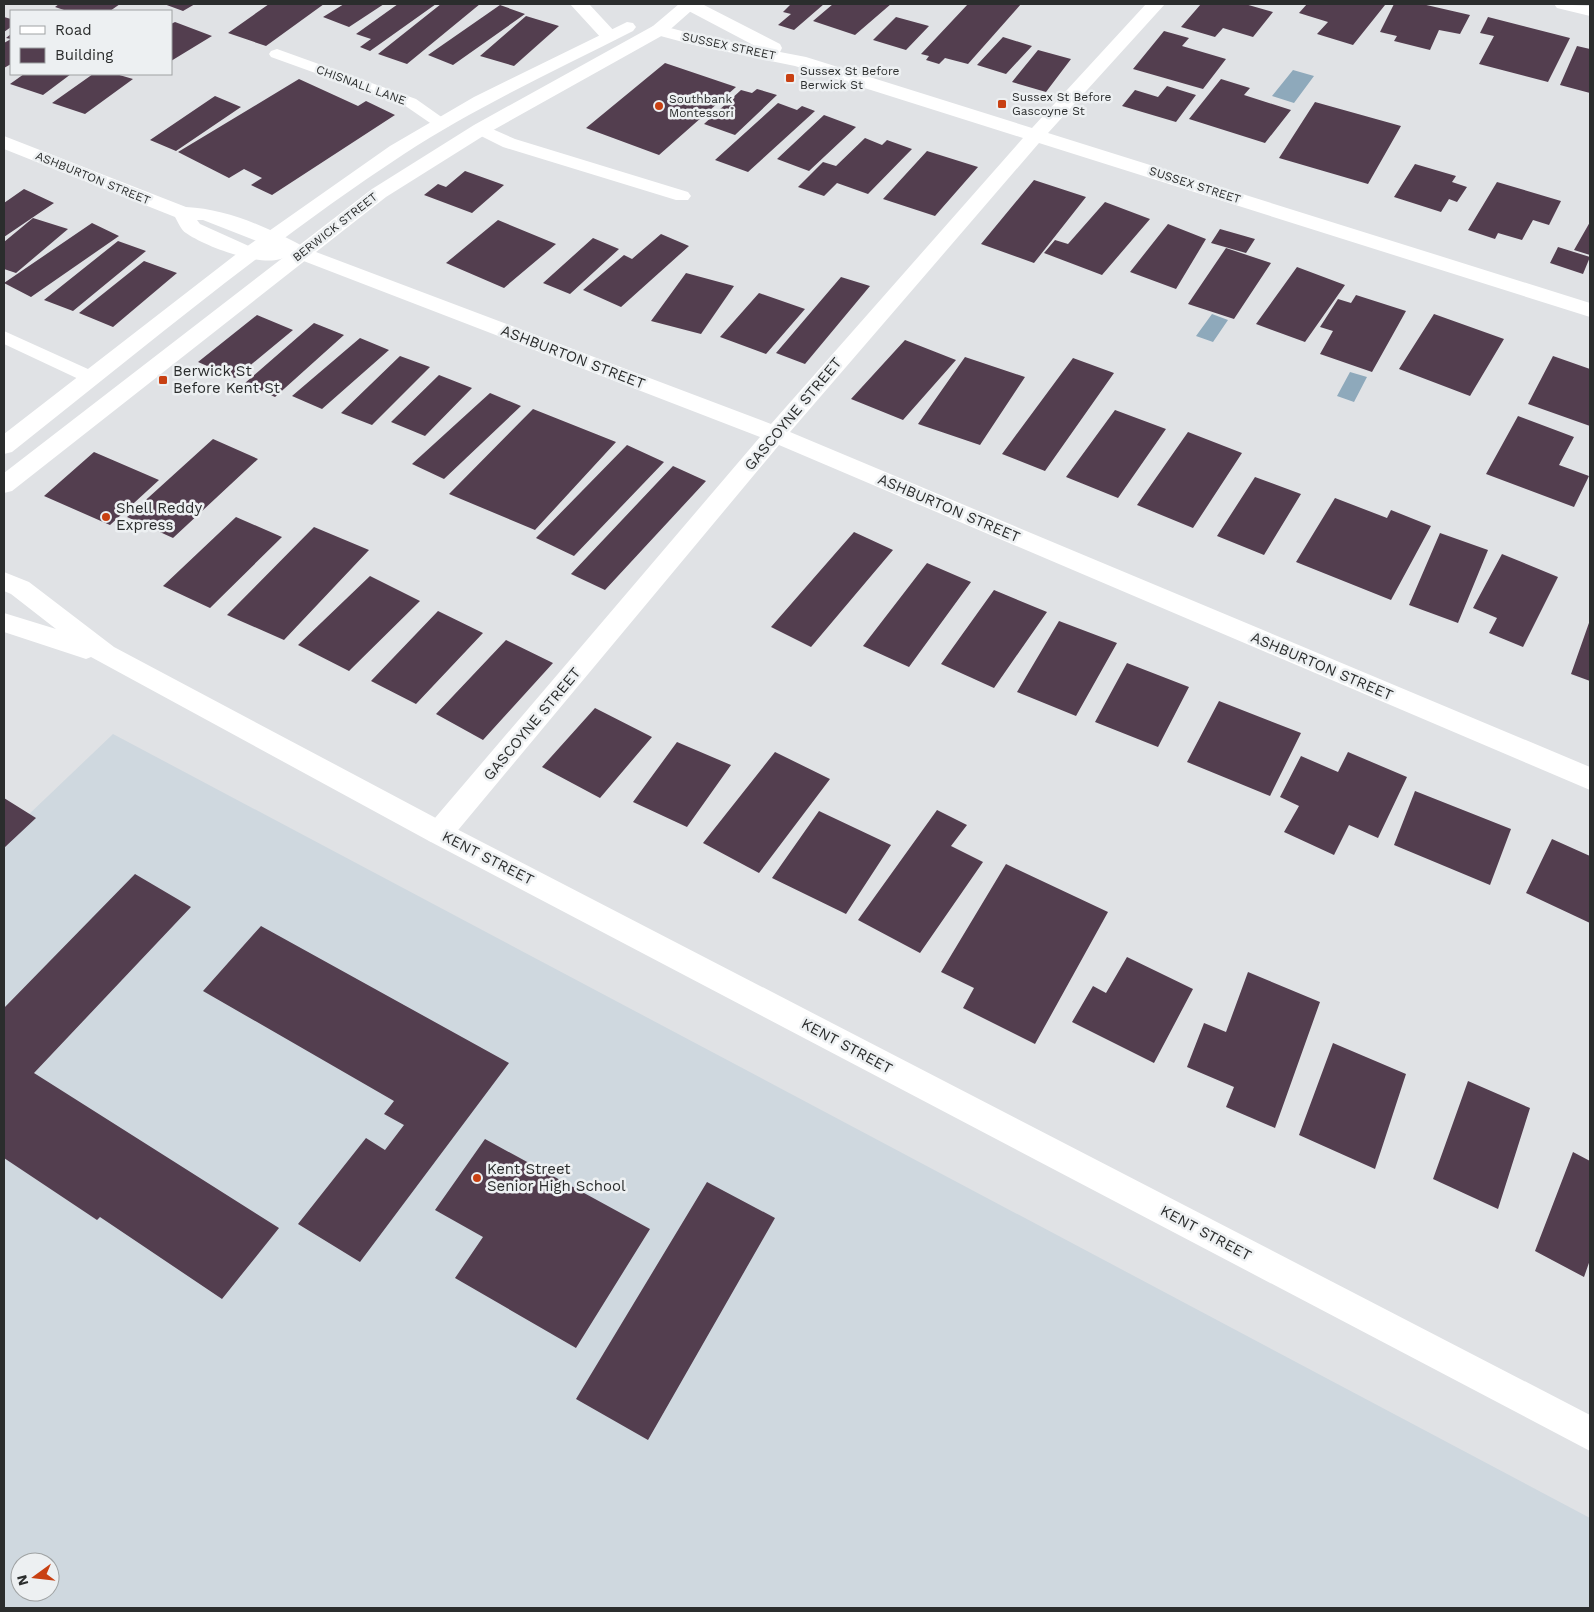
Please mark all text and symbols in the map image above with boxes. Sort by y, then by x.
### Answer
legend [10,10,172,75]
text: Road [55,21,92,39]
street label: SUSSEX STREET [681,29,777,63]
text: Building [55,46,113,64]
street label: CHISNALL LANE [314,62,408,108]
place label: Sussex St Before Berwick St [800,64,900,92]
marker: Sussex St Before Berwick St [784,72,796,84]
place label: Sussex St Before Gascoyne St [1012,90,1112,118]
place label: Southbank Montessori [669,92,734,120]
marker: Sussex St Before Gascoyne St [996,98,1008,110]
marker: Southbank Montessori [653,100,665,112]
street label: ASHBURTON STREET [34,149,152,207]
street label: SUSSEX STREET [1147,164,1243,206]
street label: BERWICK STREET [290,190,380,264]
street label: ASHBURTON STREET [498,321,648,393]
street label: GASCOYNE STREET [741,354,845,474]
place label: Berwick St Before Kent St [173,362,281,397]
marker: Berwick St Before Kent St [157,374,169,386]
street label: ASHBURTON STREET [875,470,1023,546]
place label: Shell Reddy Express [116,499,203,534]
marker: Shell Reddy Express [100,511,112,523]
street label: ASHBURTON STREET [1248,628,1396,704]
street label: GASCOYNE STREET [480,664,584,784]
street label: KENT STREET [439,827,537,889]
street label: KENT STREET [798,1014,896,1078]
place label: Kent Street Senior High School [487,1160,626,1195]
marker: Kent Street Senior High School [471,1172,483,1184]
street label: KENT STREET [1157,1201,1255,1265]
north arrow [10,1552,60,1602]
text: N [13,1573,32,1587]

